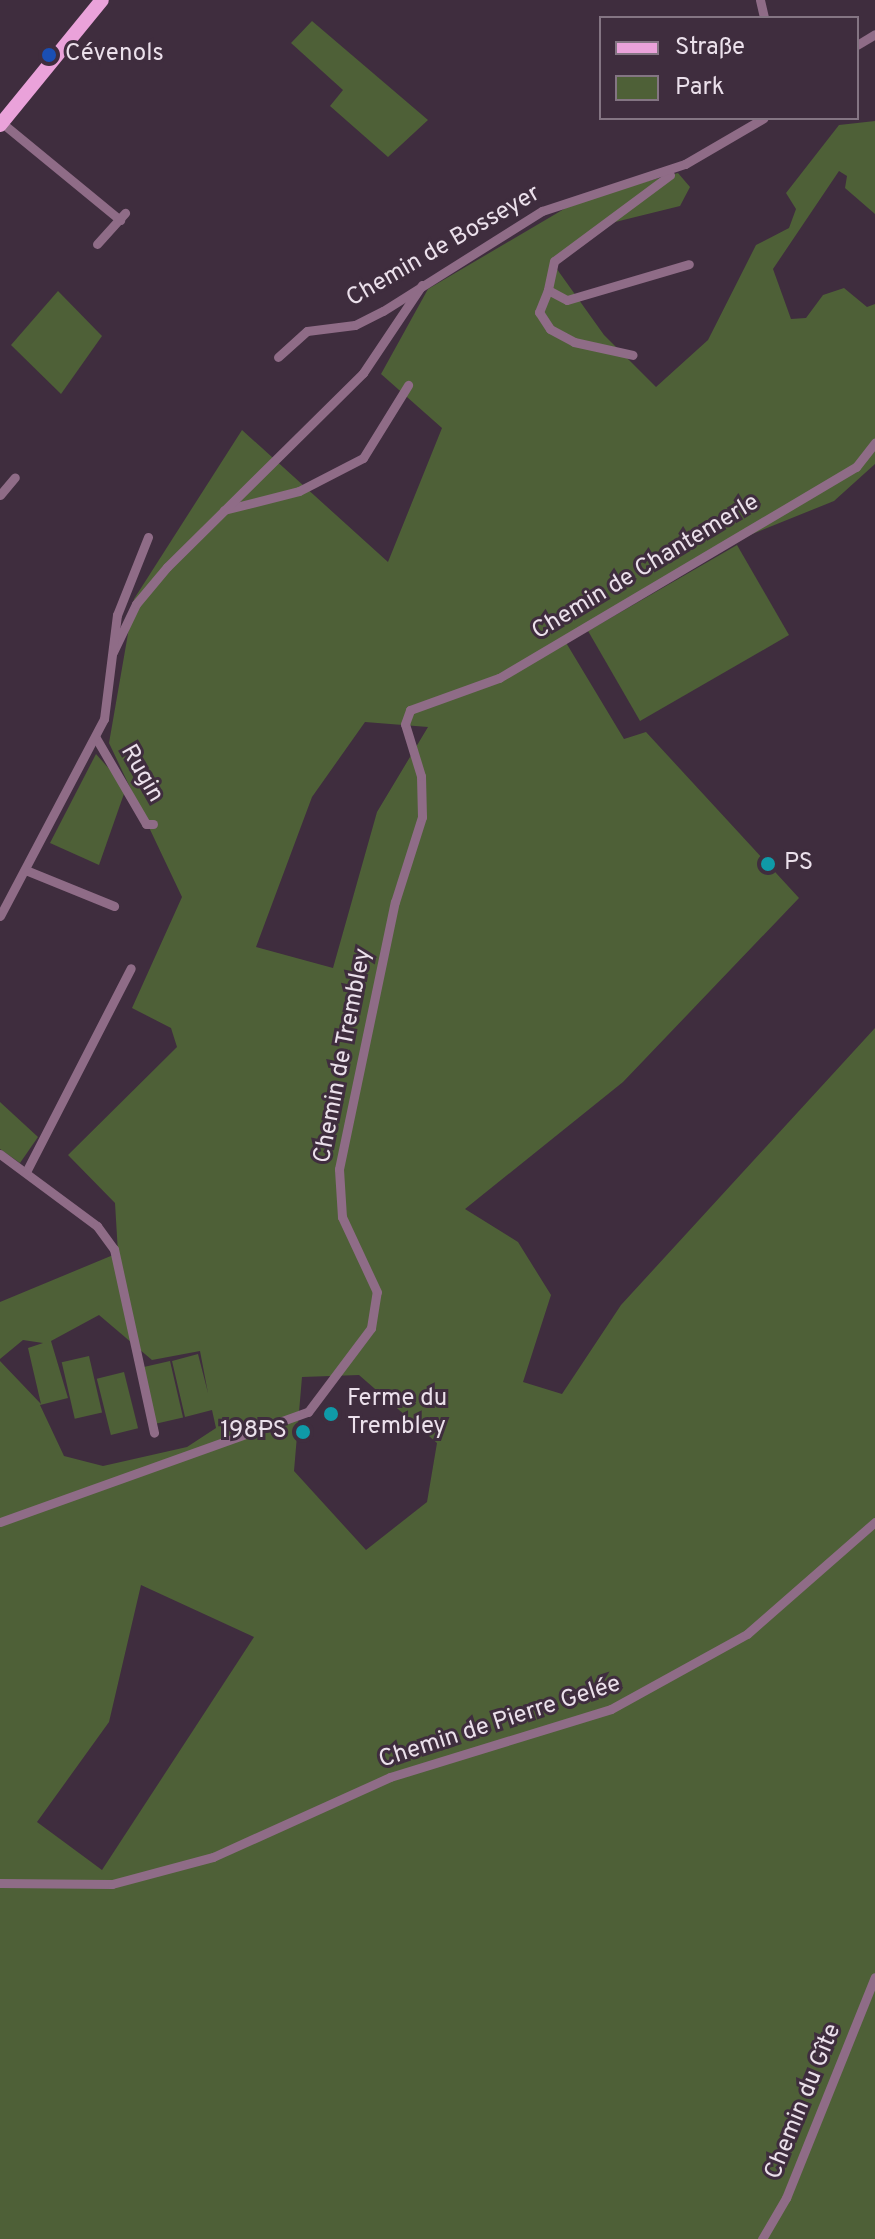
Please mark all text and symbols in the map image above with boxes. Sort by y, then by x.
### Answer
legend [599,16,859,120]
text: Straße [675,33,745,63]
place label: Cévenols [65,41,164,69]
marker: Cévenols [40,46,58,64]
text: Park [675,73,725,103]
street label: Chemin de Bosseyer [342,180,546,314]
street label: Chemin de Chantemerle [527,489,765,647]
street label: Rugin [113,740,169,808]
place label: PS [784,850,813,878]
marker: PS [759,855,777,873]
street label: Chemin de Trembley [309,946,379,1166]
place label: Ferme du Trembley [347,1386,447,1442]
marker: Ferme du Trembley [322,1405,340,1423]
place label: 198·PS [220,1418,287,1446]
marker: 198·PS [294,1423,312,1441]
street label: Chemin de Pierre Gelée [375,1670,625,1776]
street label: Chemin du Gîte [760,2020,848,2184]

